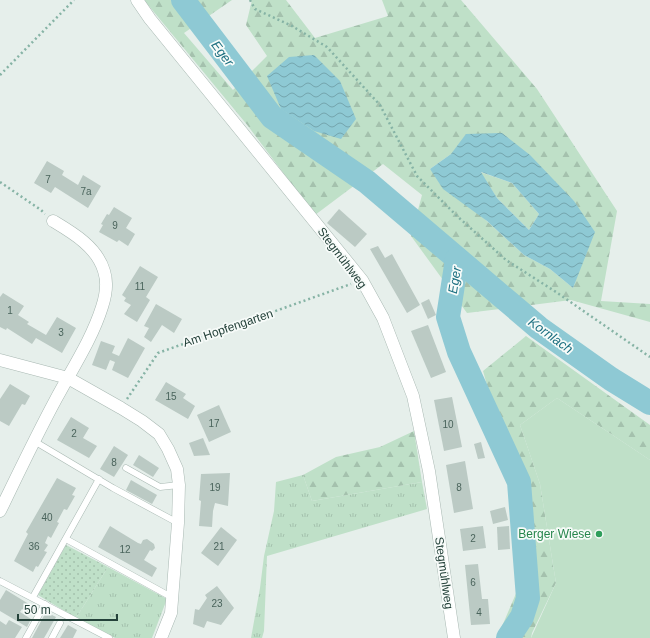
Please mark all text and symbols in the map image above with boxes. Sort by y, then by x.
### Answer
water label: Eger [208,38,237,69]
house number: 7 [45,174,51,185]
house number: 7a [80,186,92,197]
house number: 9 [112,220,118,231]
street label: Stegmühlweg [315,225,369,291]
water label: Eger [445,265,464,295]
house number: 11 [135,281,146,292]
house number: 1 [7,305,13,316]
street label: Am Hopfengarten [181,306,275,350]
water label: Kornlach [526,314,576,357]
house number: 3 [58,327,64,338]
house number: 15 [165,391,177,402]
house number: 17 [208,418,220,429]
house number: 10 [442,419,454,430]
house number: 2 [71,428,77,439]
house number: 8 [111,457,117,468]
house number: 19 [209,482,221,493]
house number: 8 [456,482,462,493]
house number: 40 [41,512,53,523]
place label: Berger Wiese [518,527,591,541]
marker: Berger Wiese [594,529,604,539]
house number: 2 [470,533,476,544]
street label: Stegmühlweg [432,536,456,610]
house number: 36 [28,541,40,552]
house number: 21 [213,541,225,552]
house number: 12 [119,544,131,555]
house number: 6 [470,577,476,588]
scale bar [18,596,117,622]
house number: 23 [211,598,223,609]
text: 50 m [24,603,51,617]
house number: 4 [476,607,482,618]

